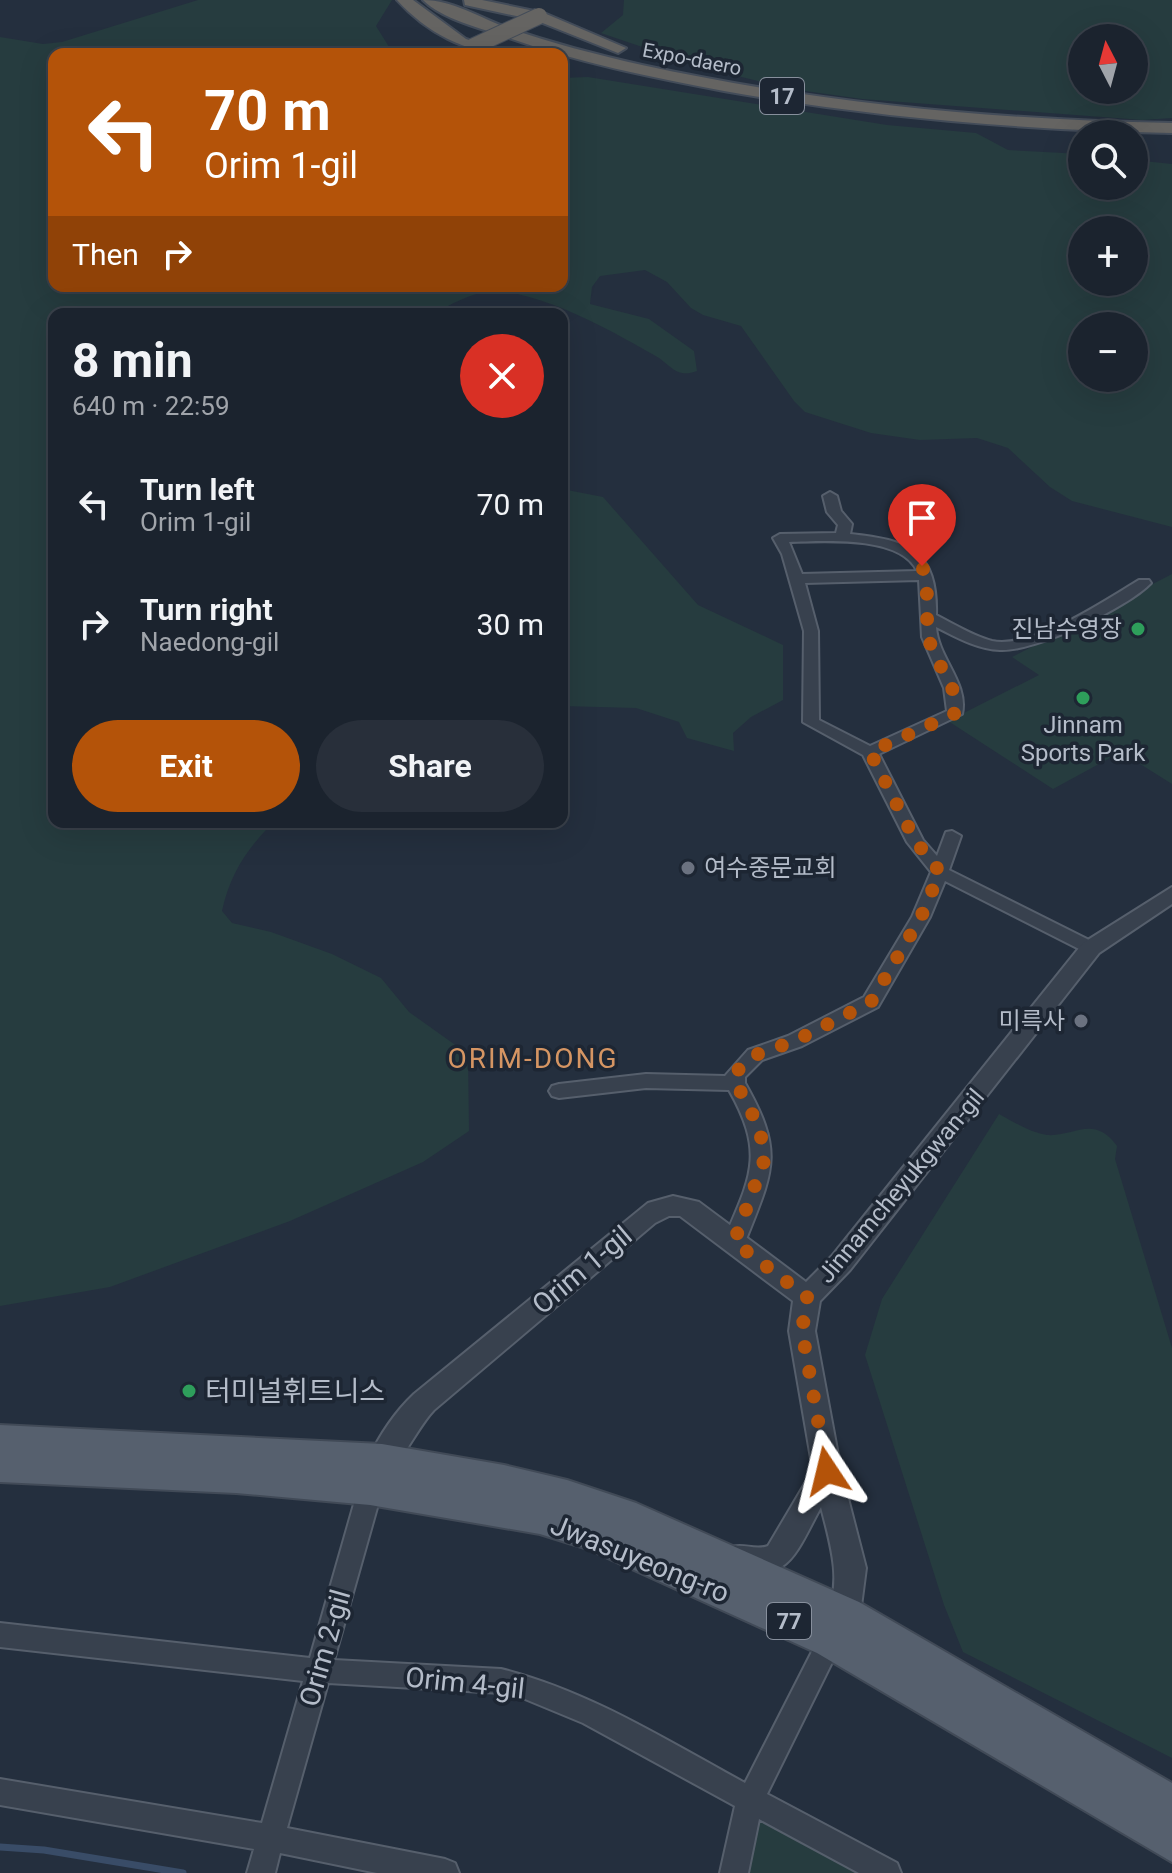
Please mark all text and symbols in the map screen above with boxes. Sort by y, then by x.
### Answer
north arrow [1068,24,1148,104]
map controls [1068,24,1148,392]
street label: Expo-daero [641,38,743,80]
text: 70 m [204,78,331,144]
road number: 17 [760,78,804,114]
icon: left [72,80,176,184]
button: search [1068,120,1148,200]
text: Orim 1-gil [204,145,358,187]
button: + [1068,216,1148,296]
icon: right [155,232,199,276]
text: Then [72,237,139,272]
button: − [1068,312,1148,392]
text: 8 min [72,332,193,389]
button: close [460,334,544,418]
text: 640 m · 22:59 [72,391,230,421]
text: Turn left [140,472,255,507]
icon: left [72,482,116,526]
pin [888,484,956,566]
text: 70 m [477,487,544,522]
icon: arrive [900,496,944,540]
text: Orim 1-gil [140,507,251,537]
text: Turn right [140,592,273,627]
icon: right [72,602,116,646]
text: 30 m [477,607,544,642]
place label: 진남수영장 [1012,615,1122,643]
marker: 진남수영장 [1129,620,1147,638]
text: Naedong-gil [140,627,279,657]
marker: Jinnam Sports Park [1074,689,1092,707]
place label: Jinnam Sports Park [1021,711,1146,767]
button: Exit [72,720,300,812]
button: Share [316,720,544,812]
place label: 여수중문교회 [704,854,836,882]
marker: 여수중문교회 [679,859,697,877]
place label: 미륵사 [999,1007,1065,1035]
marker: 미륵사 [1072,1012,1090,1030]
district label: ORIM-DONG [447,1042,619,1075]
street label: Jinnamcheyukgwan-gil [812,1083,990,1289]
street label: Orim 1-gil [525,1219,639,1321]
place label: 터미널휘트니스 [205,1375,385,1408]
marker: 터미널휘트니스 [180,1382,198,1400]
position arrow [785,1429,869,1513]
street label: Jwasuyeong-ro [546,1508,734,1610]
street label: Orim 2-gil [293,1586,357,1710]
road number: 77 [767,1603,811,1639]
street label: Orim 4-gil [404,1660,526,1706]

